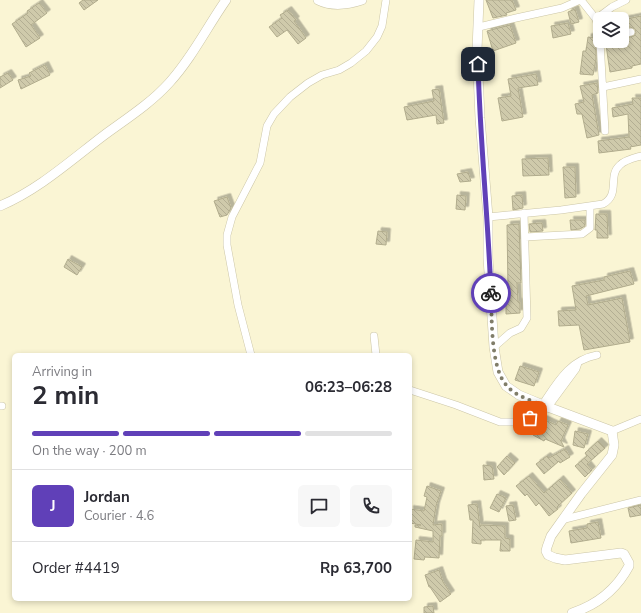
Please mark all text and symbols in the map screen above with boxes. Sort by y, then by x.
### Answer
map controls [593,12,629,48]
button: layers [593,12,629,48]
pin [461,47,495,81]
icon: home [467,53,489,75]
courier [471,273,511,313]
icon: bike [480,282,502,304]
text: Arriving in [32,363,92,381]
text: 06:23–06:28 [305,377,392,397]
text: 2 min [32,378,99,413]
pin [513,401,547,435]
icon: bag [519,407,541,429]
text: On the way · 200 m [32,442,147,460]
button: chat [298,485,340,527]
button: phone [350,485,392,527]
text: Jordan [84,487,130,507]
text: J [50,496,56,516]
text: Courier · 4.6 [84,507,154,525]
text: Order #4419 [32,558,120,578]
text: Rp 63,700 [320,558,392,578]

